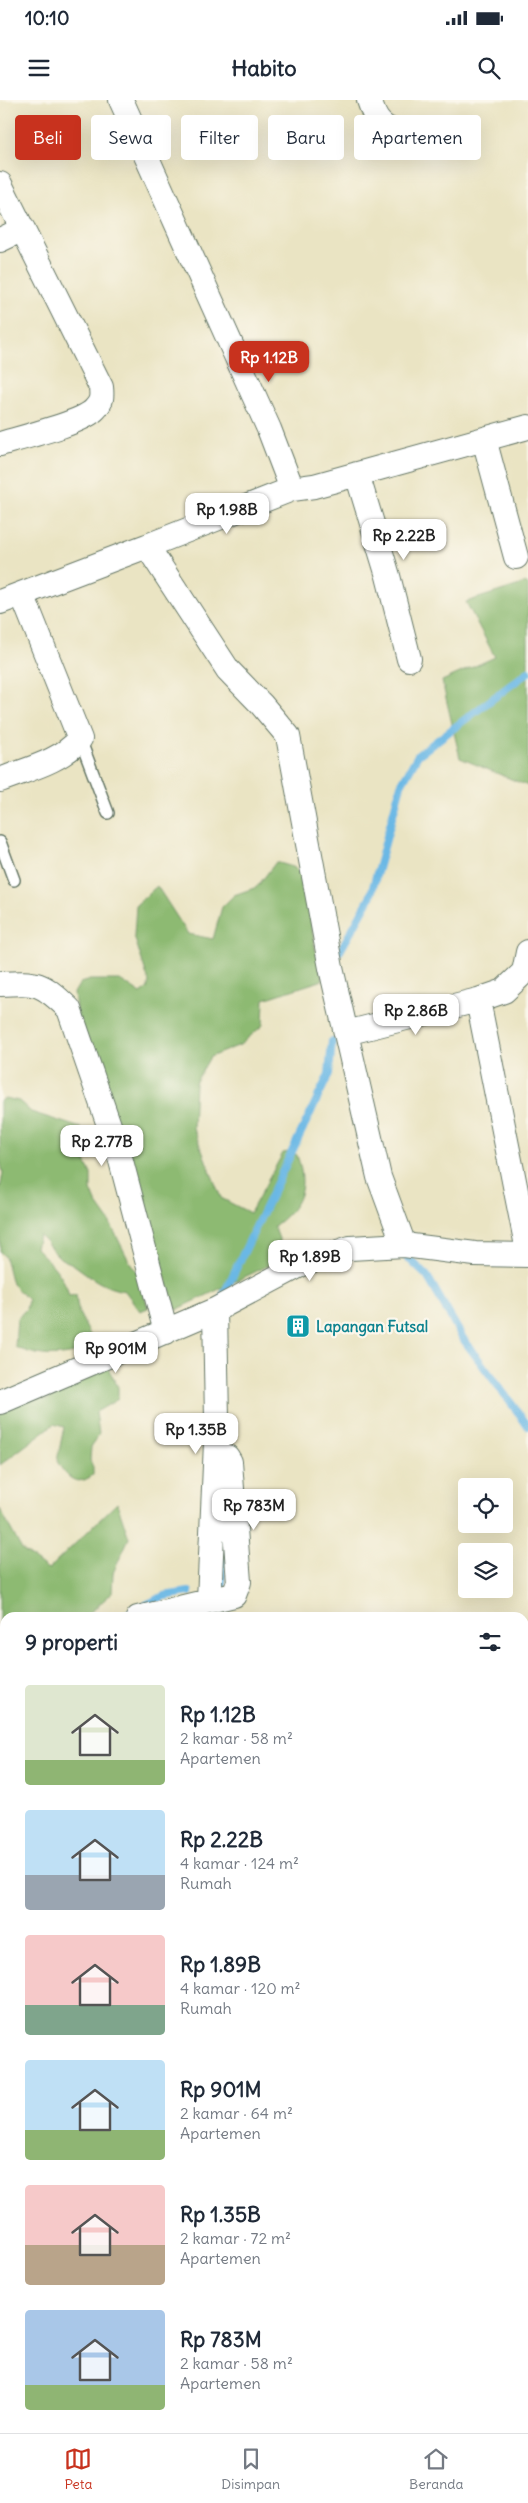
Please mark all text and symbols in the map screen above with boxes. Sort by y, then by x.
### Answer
text: 10:10 [25,6,69,30]
icon: menu [25,54,53,82]
text: Habito [231,54,297,82]
icon: search [475,54,503,82]
chip: Beli [15,115,81,160]
chip: Sewa [91,115,171,160]
chip: Filter [181,115,258,160]
chip: Baru [268,115,344,160]
chip: Apartemen [354,115,481,160]
pin: Rp 1.12B [217,340,321,383]
text: Rp 1.12B [240,347,298,367]
pin: Rp 1.98B [175,492,279,535]
text: Rp 1.98B [196,499,258,519]
pin: Rp 2.22B [352,518,456,561]
text: Rp 2.22B [372,525,436,545]
pin: Rp 2.86B [364,994,468,1036]
text: Rp 2.86B [384,1000,448,1020]
pin: Rp 2.77B [50,1124,154,1167]
text: Rp 2.77B [71,1131,133,1151]
pin: Rp 1.89B [258,1240,362,1282]
text: Rp 1.89B [279,1246,341,1266]
building icon: Lapangan Futsal [285,1313,311,1339]
place label: Lapangan Futsal [316,1317,428,1337]
pin: Rp 901M [70,1332,162,1374]
text: Rp 901M [85,1338,147,1358]
pin: Rp 1.35B [144,1412,248,1455]
text: Rp 1.35B [165,1419,227,1439]
map controls [458,1478,513,1598]
button: locate [458,1478,513,1533]
pin: Rp 783M [208,1488,300,1531]
text: Rp 783M [223,1495,285,1515]
button: layers [458,1543,513,1598]
icon: filters [476,1628,504,1656]
text: 9 properti [25,1629,118,1656]
text: Rp 1.12B [180,1701,256,1728]
icon: home [65,1705,125,1765]
text: 2 kamar · 58 m² [180,1728,293,1748]
text: Apartemen [180,1748,261,1768]
text: Rp 2.22B [180,1826,263,1853]
icon: home [65,1830,125,1890]
text: 4 kamar · 124 m² [180,1853,299,1873]
text: Rumah [180,1873,232,1893]
text: Rp 1.89B [180,1951,261,1978]
icon: home [65,1955,125,2015]
text: 4 kamar · 120 m² [180,1978,301,1998]
text: Rumah [180,1998,232,2018]
text: Rp 901M [180,2076,262,2103]
icon: home [65,2080,125,2140]
text: 2 kamar · 64 m² [180,2103,293,2123]
text: Apartemen [180,2123,261,2143]
text: Rp 1.35B [180,2201,261,2228]
icon: home [65,2205,125,2265]
text: 2 kamar · 72 m² [180,2228,291,2248]
text: Apartemen [180,2248,261,2268]
text: Rp 783M [180,2326,262,2353]
icon: home [65,2330,125,2390]
text: 2 kamar · 58 m² [180,2353,293,2373]
text: Apartemen [180,2373,261,2393]
tab: Peta [64,2445,93,2493]
tab: Disimpan [221,2445,280,2493]
tab: Beranda [409,2445,464,2493]

